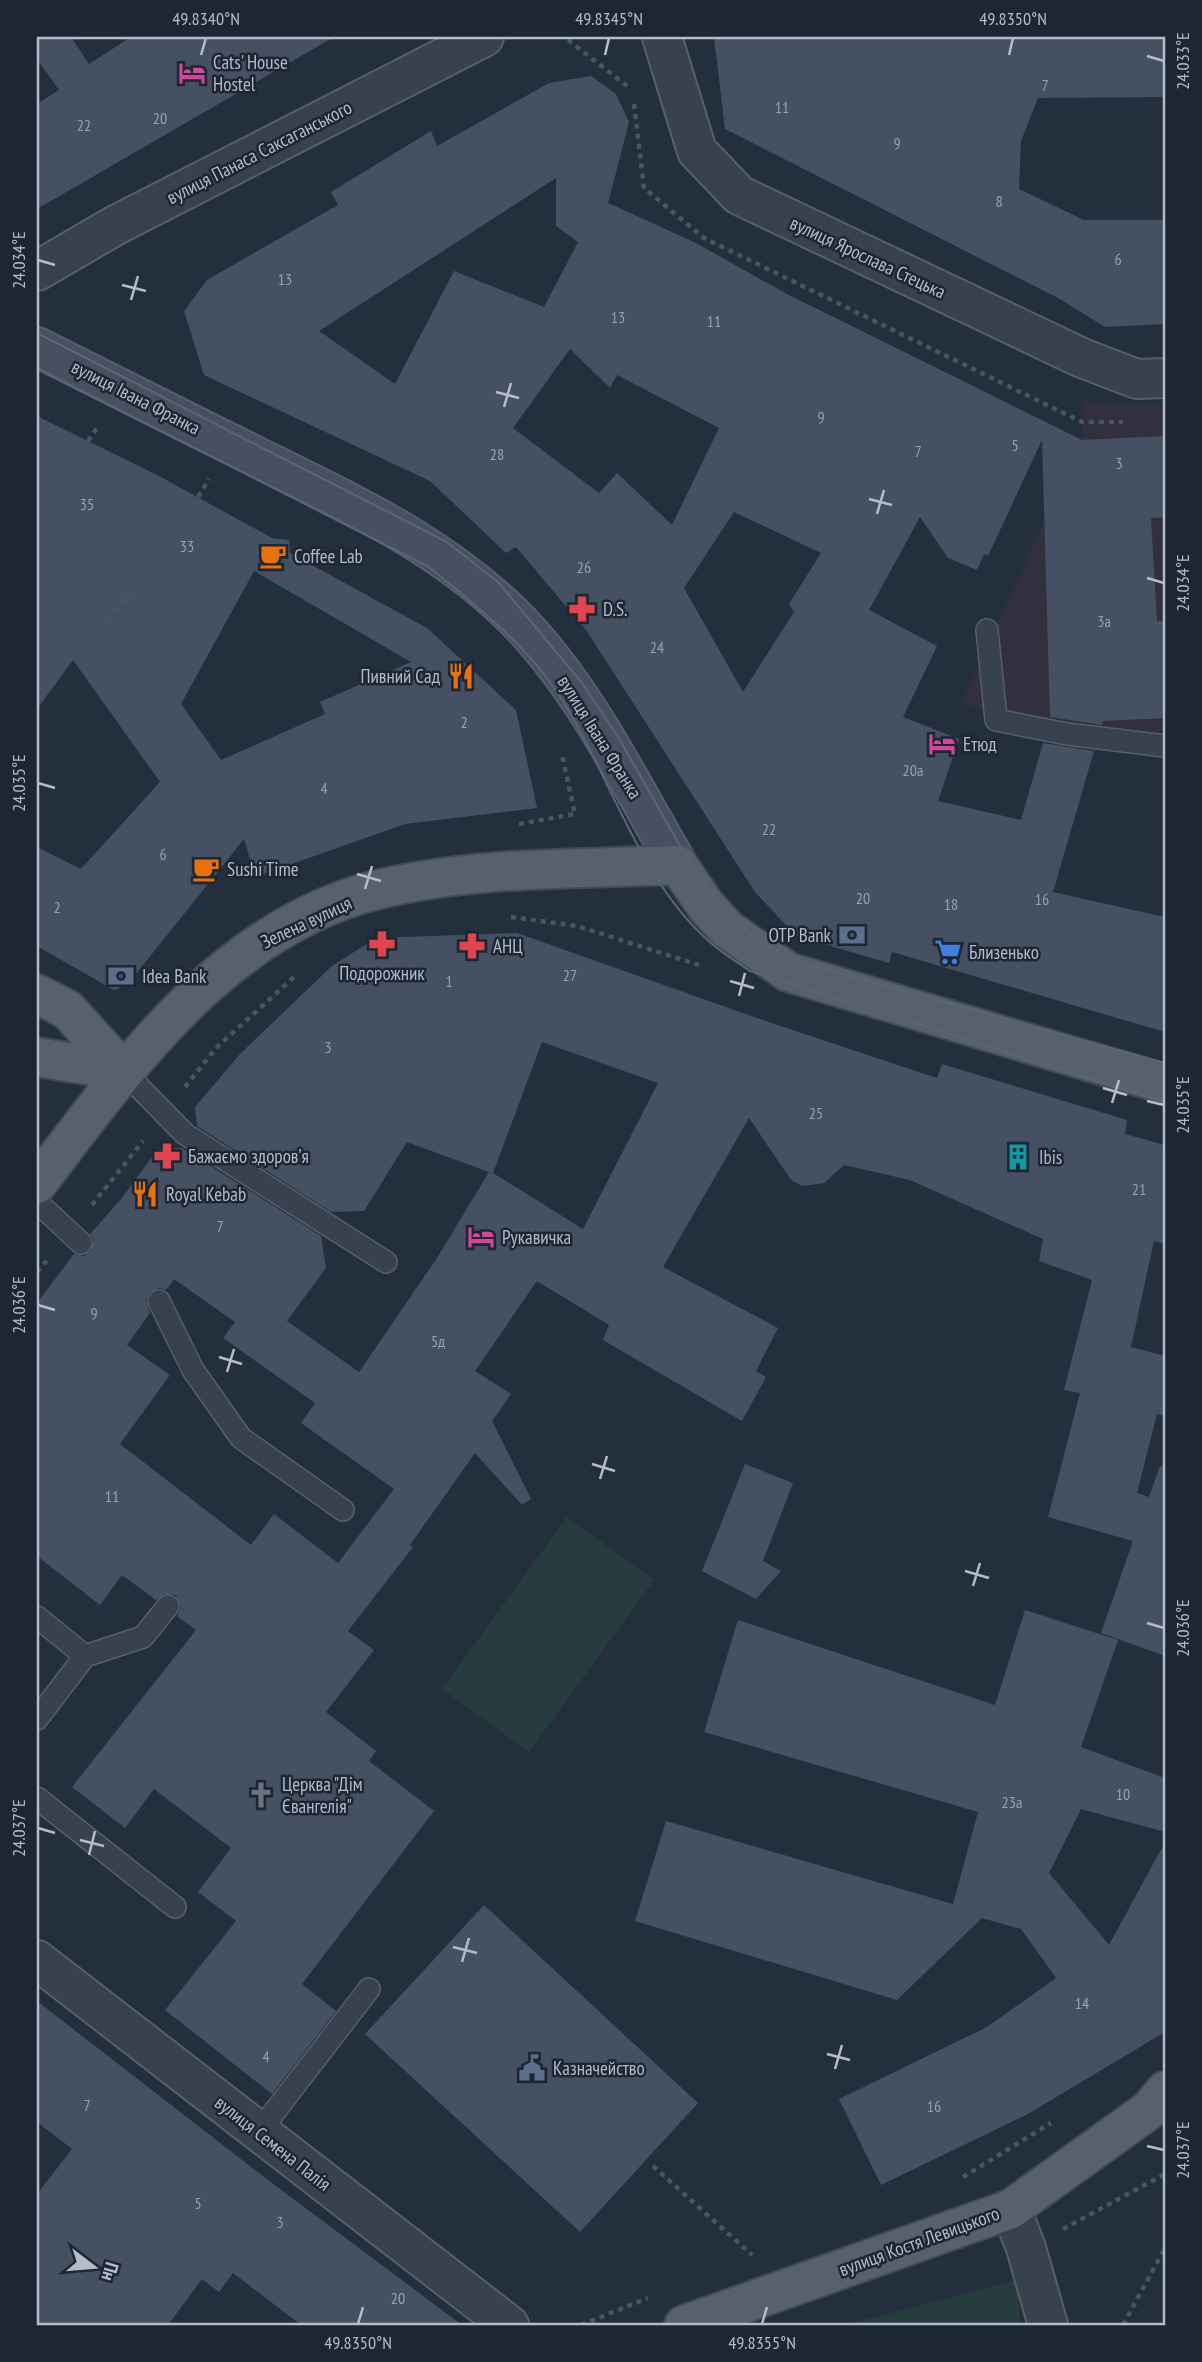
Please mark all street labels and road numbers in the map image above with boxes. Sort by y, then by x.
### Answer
street label: вулиця Панаса Саксаганського [162,95,356,209]
street label: вулиця Ярослава Стецька [786,210,950,304]
street label: вулиця Івана Франка [68,354,204,440]
street label: вулиця Івана Франка [552,671,648,803]
street label: Зелена вулиця [257,890,355,954]
street label: вулиця Семена Палія [210,2090,336,2196]
street label: вулиця Костя Левицького [835,2201,1003,2281]

